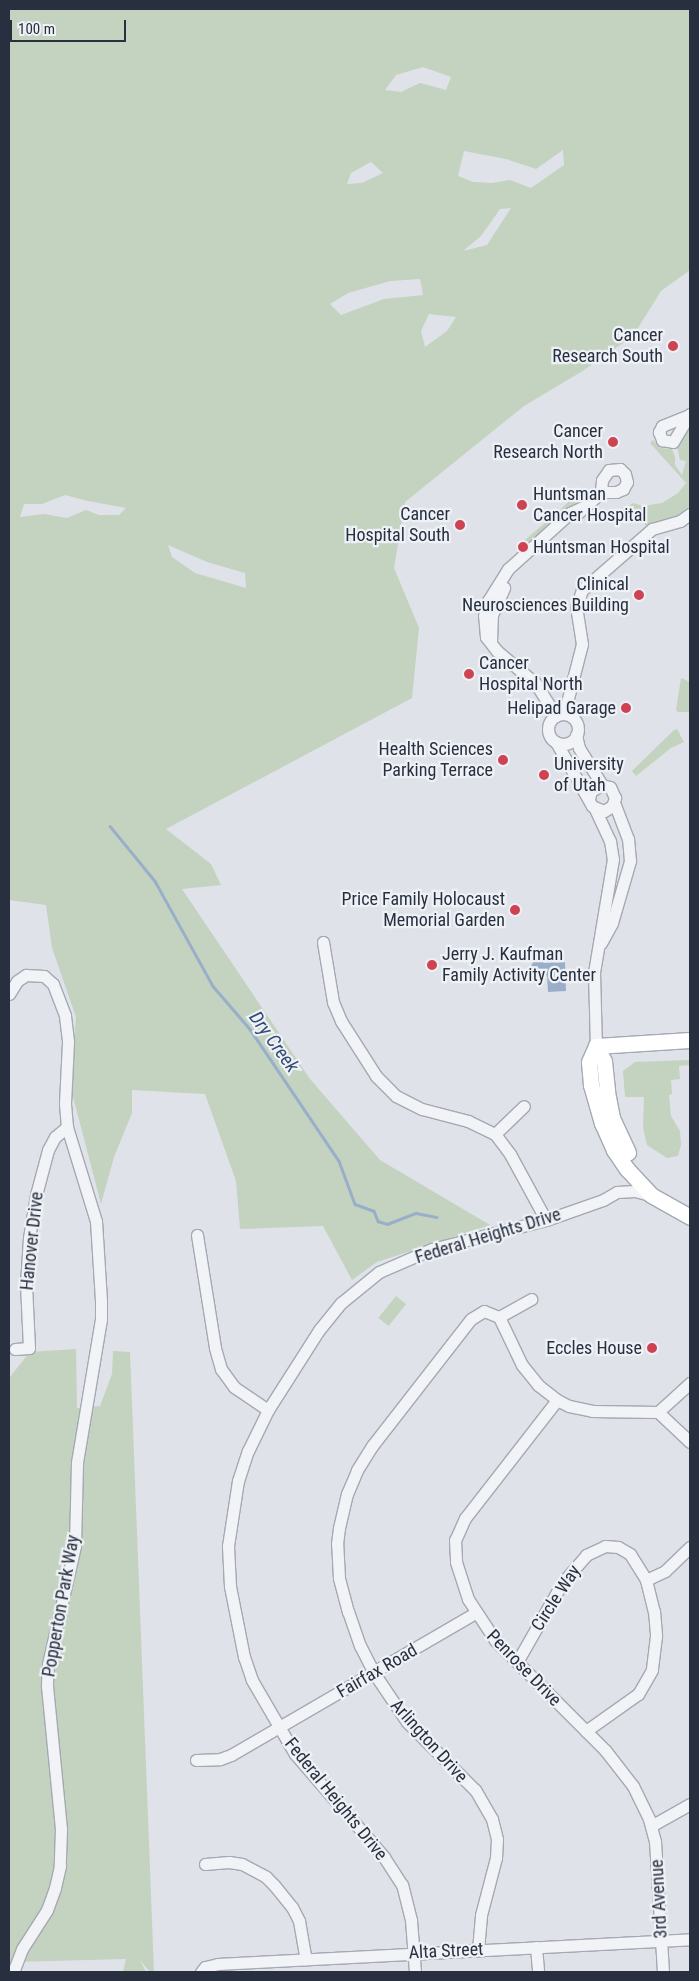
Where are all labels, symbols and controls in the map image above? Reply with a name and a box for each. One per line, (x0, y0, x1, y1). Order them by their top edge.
scale bar (12, 10, 129, 42)
text: 100 m (18, 20, 55, 38)
place label: Cancer Research South (552, 325, 663, 368)
marker: Cancer Research South (667, 340, 679, 352)
place label: Cancer Research North (493, 421, 603, 464)
marker: Cancer Research North (607, 436, 619, 448)
place label: Huntsman Cancer Hospital (533, 484, 646, 526)
marker: Huntsman Cancer Hospital (515, 498, 529, 512)
place label: Cancer Hospital South (345, 504, 450, 546)
marker: Cancer Hospital South (454, 519, 466, 531)
place label: Huntsman Hospital (533, 536, 670, 558)
marker: Huntsman Hospital (517, 541, 529, 553)
place label: Clinical Neurosciences Building (462, 574, 629, 616)
marker: Clinical Neurosciences Building (633, 589, 645, 601)
place label: Cancer Hospital North (479, 653, 583, 696)
marker: Cancer Hospital North (463, 668, 475, 680)
place label: Helipad Garage (507, 697, 616, 719)
marker: Helipad Garage (620, 702, 632, 714)
place label: Health Sciences Parking Terrace (379, 739, 493, 782)
marker: Health Sciences Parking Terrace (497, 754, 509, 766)
place label: University of Utah (554, 754, 624, 796)
marker: University of Utah (538, 769, 550, 781)
place label: Price Family Holocaust Memorial Garden (342, 889, 505, 932)
marker: Price Family Holocaust Memorial Garden (509, 904, 521, 916)
place label: Jerry J. Kaufman Family Activity Center (442, 944, 596, 986)
marker: Jerry J. Kaufman Family Activity Center (426, 959, 438, 971)
water label: Dry Creek (244, 1007, 304, 1077)
street label: Hanover Drive (16, 1191, 48, 1291)
street label: Federal Heights Drive (413, 1204, 563, 1268)
place label: Eccles House (546, 1337, 642, 1359)
marker: Eccles House (646, 1342, 658, 1354)
street label: Popperton Park Way (38, 1533, 84, 1679)
street label: Circle Way (527, 1561, 585, 1635)
street label: Penrose Drive (482, 1625, 566, 1711)
street label: Fairfax Road (333, 1639, 421, 1703)
street label: Arlington Drive (386, 1695, 472, 1787)
street label: Federal Heights Drive (280, 1733, 392, 1865)
street label: 3rd Avenue (646, 1859, 672, 1939)
street label: Alta Street (408, 1938, 484, 1964)

